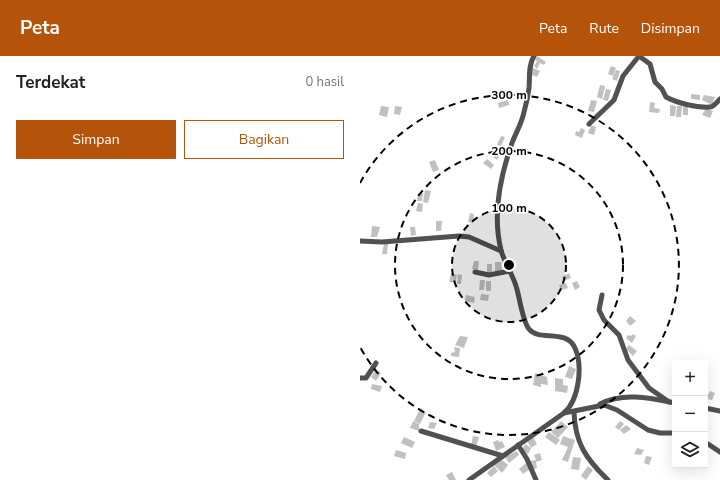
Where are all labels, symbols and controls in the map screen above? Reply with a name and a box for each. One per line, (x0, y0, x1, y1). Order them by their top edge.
text: Peta (20, 15, 60, 41)
text: Peta (539, 19, 567, 38)
text: Rute (589, 19, 619, 38)
text: Disimpan (641, 19, 700, 38)
text: Terdekat (16, 71, 85, 94)
text: 0 hasil (305, 73, 344, 91)
text: 300 m (491, 87, 527, 103)
button: Simpan (16, 120, 176, 159)
button: Bagikan (184, 120, 344, 159)
text: 200 m (491, 143, 527, 159)
text: 100 m (491, 200, 527, 216)
centre of rings (502, 258, 516, 272)
map controls (672, 360, 708, 468)
button: + (672, 360, 708, 396)
button: − (672, 396, 708, 432)
button: layers (672, 432, 708, 468)

